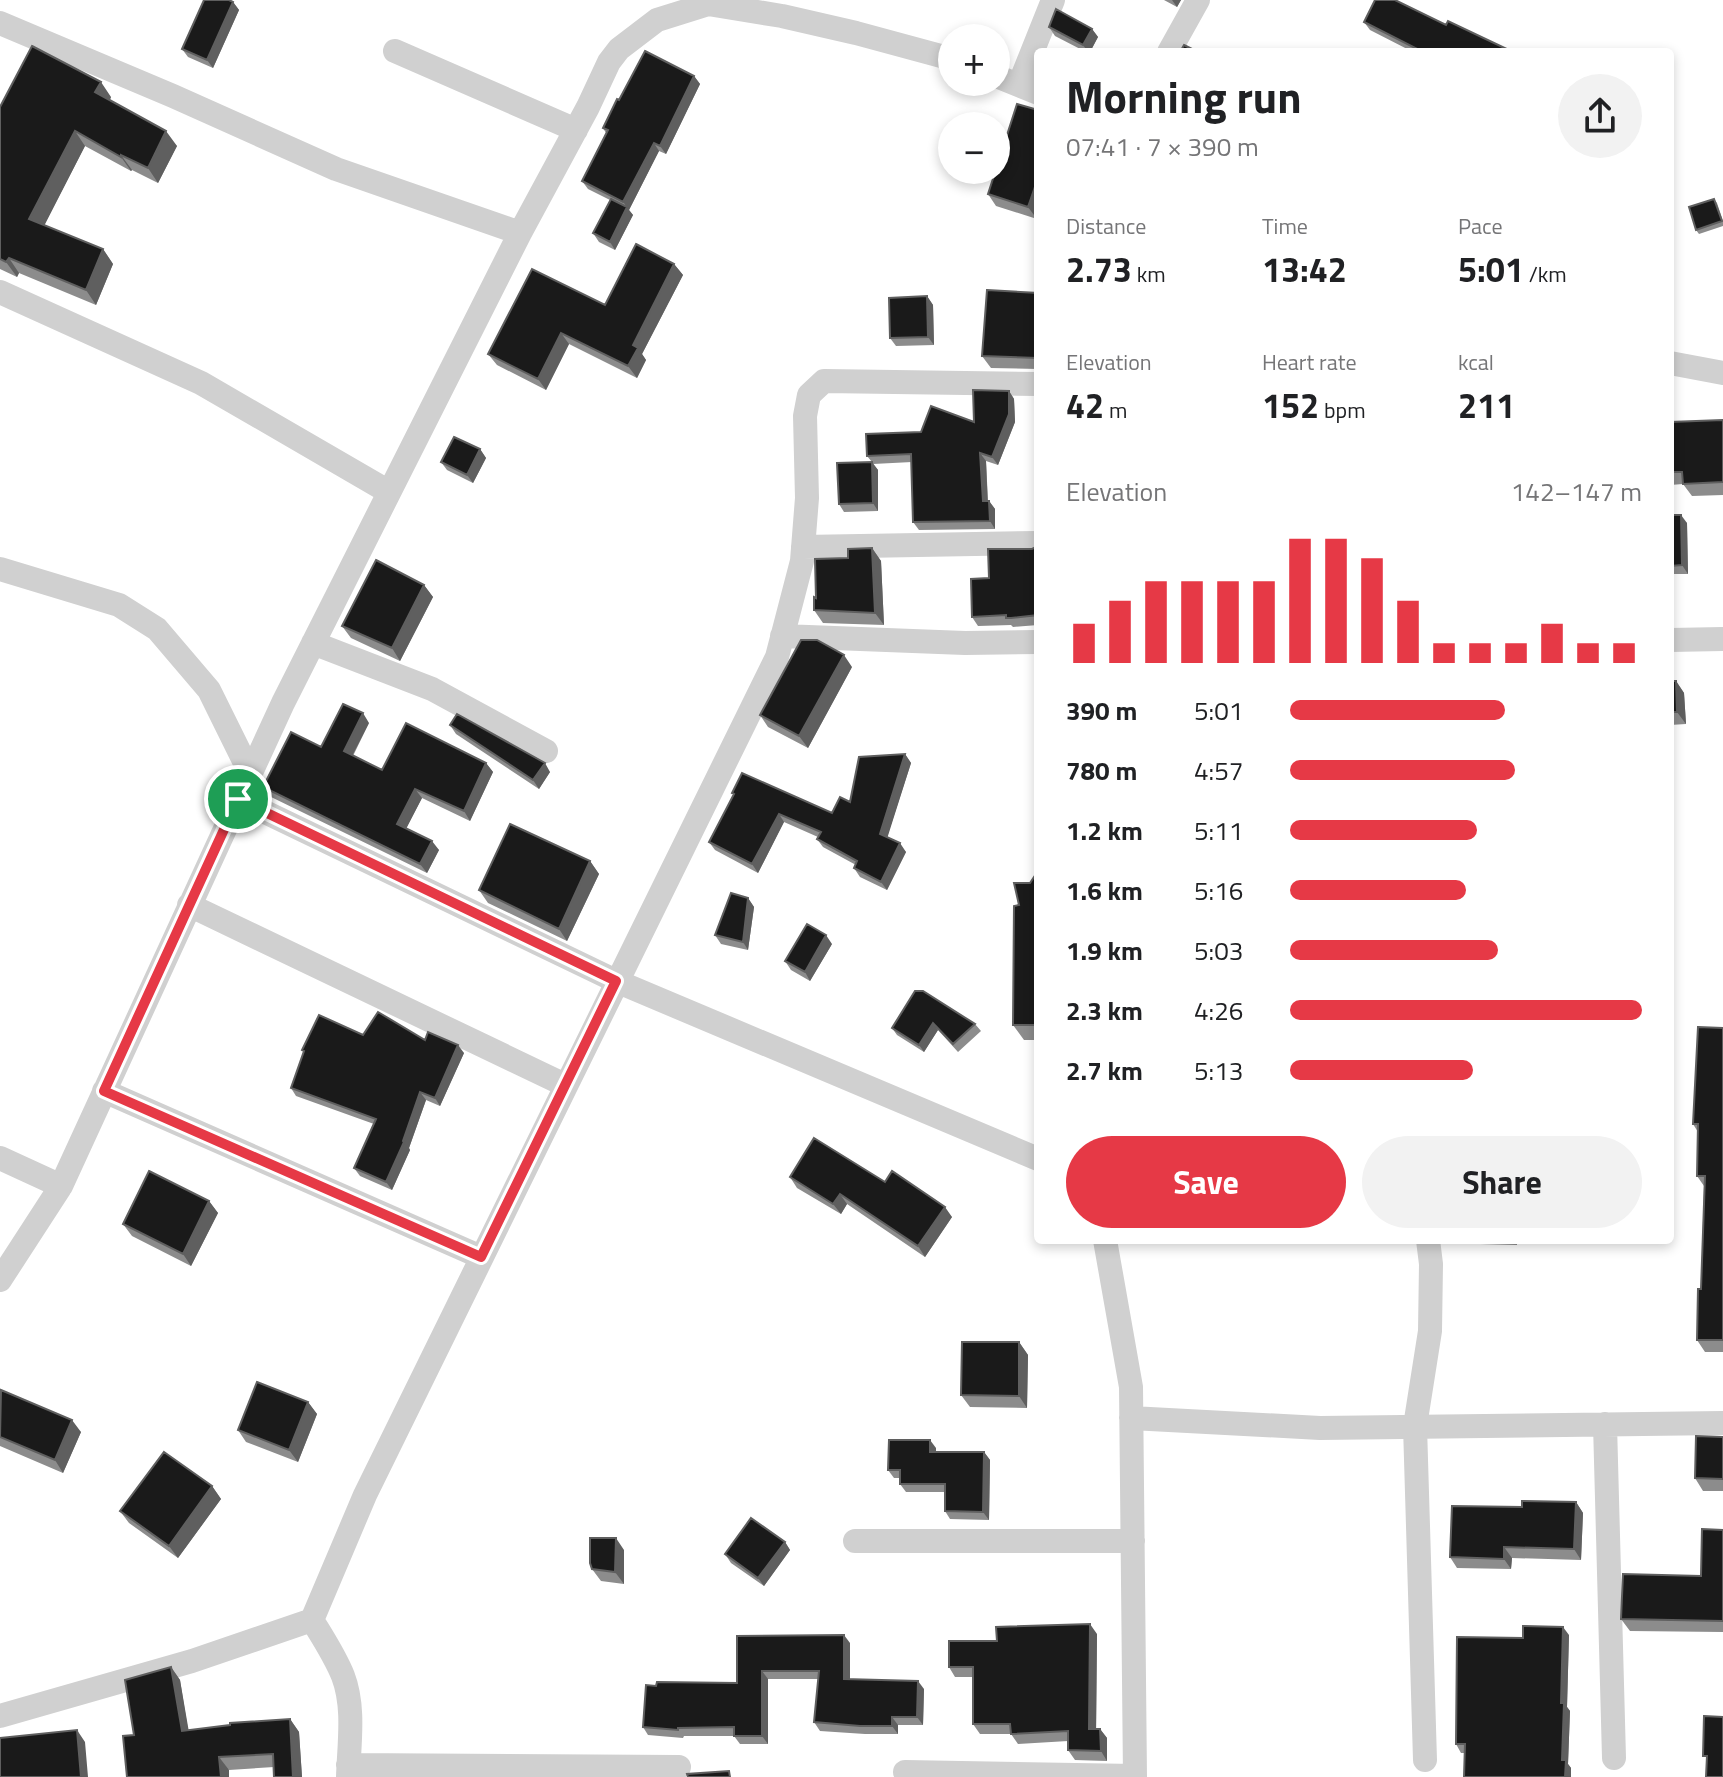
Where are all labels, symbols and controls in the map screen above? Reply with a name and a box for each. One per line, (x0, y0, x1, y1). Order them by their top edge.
map controls (938, 24, 1010, 184)
button: + (938, 24, 1010, 96)
text: Morning run (1066, 63, 1302, 130)
button: share (1558, 74, 1642, 158)
button: − (938, 112, 1010, 184)
text: 07:41 · 7 × 390 m (1066, 127, 1259, 166)
text: Distance (1066, 209, 1146, 243)
text: Time (1262, 209, 1308, 243)
text: Pace (1458, 209, 1503, 243)
text: 2.73 (1066, 243, 1132, 295)
text: 13:42 (1262, 243, 1347, 295)
text: 5:01 (1458, 243, 1524, 295)
text: km (1132, 257, 1166, 291)
text: /km (1524, 257, 1567, 291)
text: Elevation (1066, 345, 1152, 379)
text: Heart rate (1262, 345, 1357, 379)
text: kcal (1458, 345, 1494, 379)
text: 42 (1066, 379, 1104, 431)
text: 152 (1262, 379, 1319, 431)
text: 211 (1458, 379, 1515, 431)
text: m (1104, 393, 1127, 427)
text: bpm (1319, 393, 1366, 427)
text: Elevation (1066, 472, 1167, 511)
text: 142–147 m (1511, 472, 1642, 511)
text: 390 m (1066, 691, 1137, 730)
text: 5:01 (1194, 691, 1243, 730)
text: 780 m (1066, 751, 1137, 790)
text: 4:57 (1194, 751, 1243, 790)
pin (204, 765, 272, 833)
icon: arrive (216, 777, 260, 821)
text: 1.2 km (1066, 811, 1143, 850)
text: 5:11 (1194, 811, 1243, 850)
text: 1.6 km (1066, 871, 1143, 910)
text: 5:16 (1194, 871, 1243, 910)
text: 1.9 km (1066, 931, 1143, 970)
text: 5:03 (1194, 931, 1243, 970)
text: 2.3 km (1066, 991, 1143, 1030)
text: 4:26 (1194, 991, 1243, 1030)
text: 2.7 km (1066, 1051, 1143, 1090)
text: 5:13 (1194, 1051, 1243, 1090)
button: Save (1066, 1136, 1346, 1228)
button: Share (1362, 1136, 1642, 1228)

